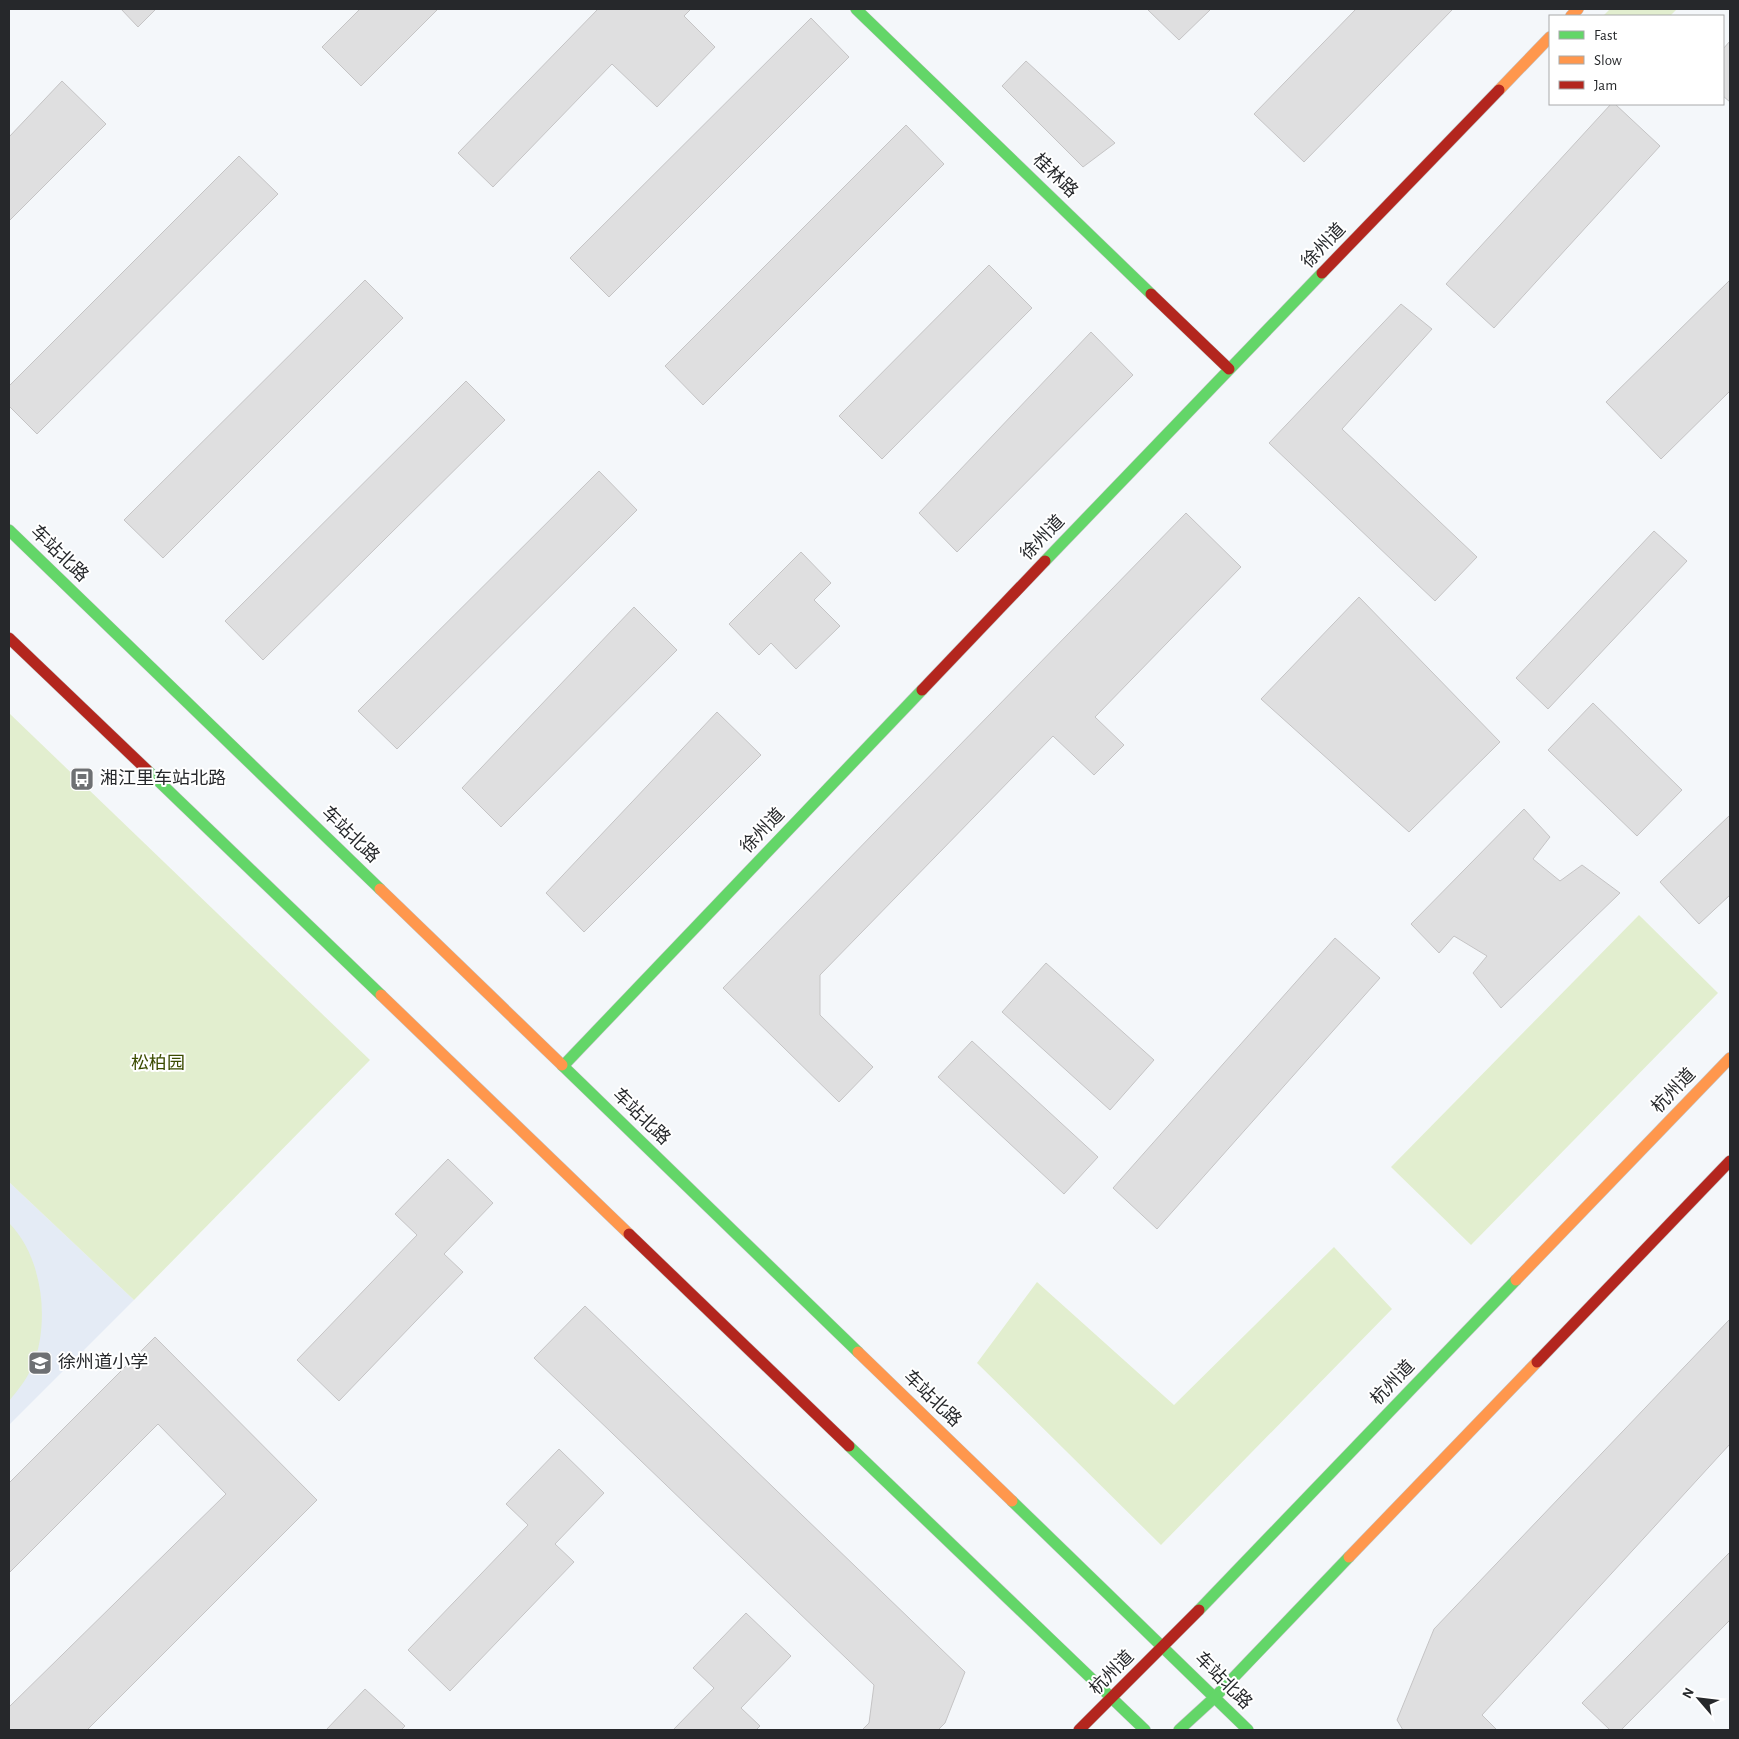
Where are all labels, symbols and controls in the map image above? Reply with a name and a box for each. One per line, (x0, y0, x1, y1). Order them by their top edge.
legend (1549, 15, 1724, 105)
text: Fast (1594, 28, 1618, 43)
text: Slow (1594, 53, 1622, 68)
text: Jam (1594, 78, 1617, 93)
street label: 桂林路 (1029, 149, 1082, 201)
street label: 徐州道 (1297, 219, 1349, 272)
street label: 徐州道 (1016, 511, 1068, 564)
street label: 车站北路 (27, 521, 93, 585)
bus stop icon: 湘江里车站北路 (69, 766, 95, 792)
place label: 湘江里车站北路 (100, 768, 226, 788)
street label: 车站北路 (318, 802, 384, 866)
street label: 徐州道 (736, 804, 788, 857)
park label: 松柏园 (131, 1053, 185, 1073)
street label: 杭州道 (1647, 1064, 1699, 1117)
street label: 车站北路 (609, 1084, 675, 1148)
school or university icon: 徐州道小学 (27, 1350, 53, 1376)
place label: 徐州道小学 (58, 1352, 148, 1372)
street label: 杭州道 (1366, 1356, 1418, 1409)
street label: 车站北路 (900, 1366, 966, 1430)
street label: 杭州道 (1085, 1646, 1137, 1698)
street label: 车站北路 (1191, 1648, 1256, 1713)
north arrow (1674, 1674, 1724, 1724)
text: N (1680, 1686, 1697, 1701)

